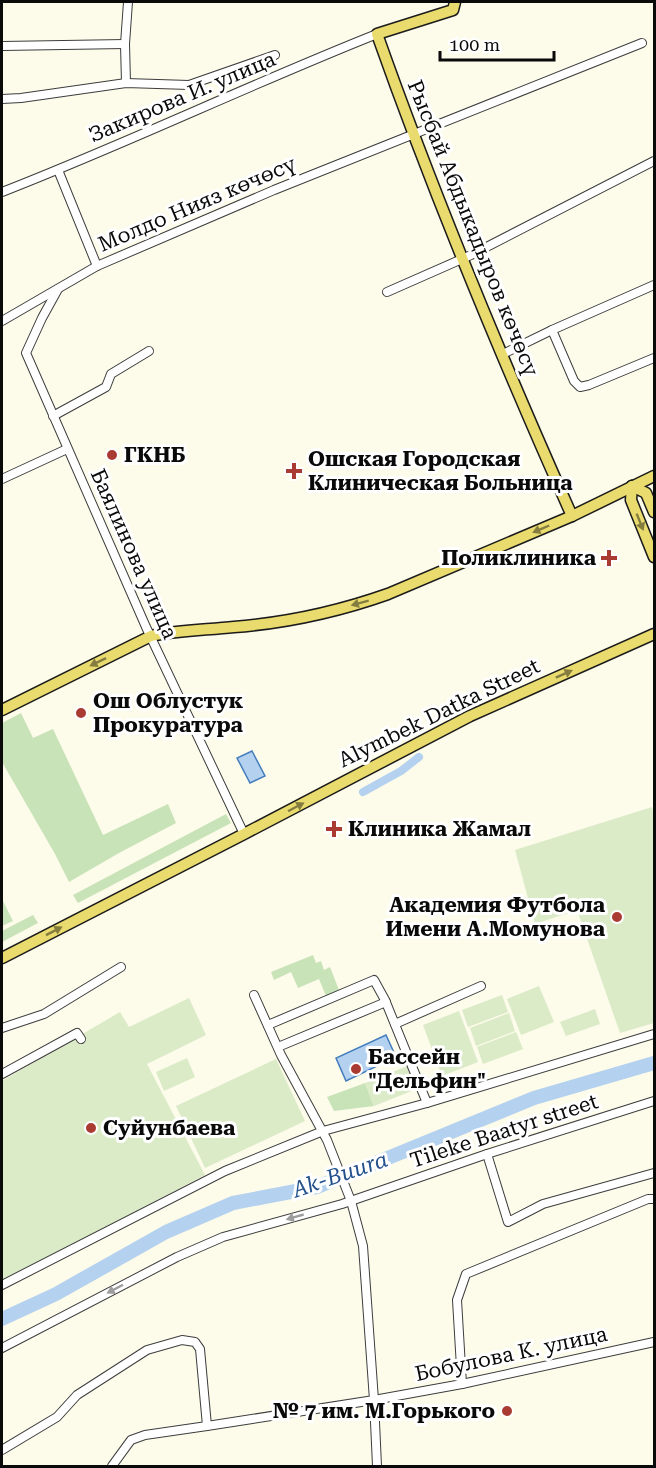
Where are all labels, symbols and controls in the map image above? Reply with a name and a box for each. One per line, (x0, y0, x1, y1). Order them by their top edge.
scale bar (440, 24, 554, 62)
text: 100 m (449, 34, 500, 55)
street label: Закирова И. улица (85, 47, 280, 147)
street label: Рысбай Абдыкадыров көчөсү (403, 77, 544, 380)
street label: Молдо Нияз көчөсү (95, 151, 300, 257)
place label: ГКНБ (124, 443, 186, 467)
place label: Ошская Городская Клиническая Больница (308, 447, 573, 495)
marker: ГКНБ (105, 448, 119, 462)
marker: Ошская Городская Клиническая Больница (285, 462, 303, 480)
street label: Баялинова улица (86, 465, 183, 643)
one-way arrow (635, 514, 645, 532)
one-way arrow (531, 524, 549, 534)
place label: Поликлиника (441, 546, 597, 570)
marker: Поликлиника (600, 549, 618, 567)
one-way arrow (351, 598, 369, 608)
street label: Alymbek Datka Street (334, 654, 544, 772)
one-way arrow (90, 657, 107, 667)
one-way arrow (556, 669, 574, 679)
place label: Ош Облустук Прокуратура (93, 689, 244, 737)
marker: Ош Облустук Прокуратура (74, 706, 88, 720)
one-way arrow (287, 802, 304, 812)
place label: Клиника Жамал (348, 817, 531, 841)
marker: Клиника Жамал (325, 820, 343, 838)
place label: Академия Футбола Имени А.Момунова (386, 893, 606, 941)
marker: Академия Футбола Имени А.Момунова (610, 910, 624, 924)
one-way arrow (45, 926, 62, 936)
place label: Бассейн "Дельфин" (368, 1045, 486, 1093)
marker: Бассейн "Дельфин" (349, 1062, 363, 1076)
street label: Tileke Baatyr street (407, 1089, 601, 1173)
place label: Суйунбаева (103, 1116, 236, 1140)
marker: Суйунбаева (84, 1121, 98, 1135)
water label: Ak-Buura (287, 1147, 391, 1203)
one-way arrow (286, 1213, 304, 1222)
one-way arrow (106, 1284, 123, 1294)
street label: Бобулова К. улица (413, 1322, 610, 1386)
place label: № 7 им. М.Горького (273, 1399, 495, 1423)
marker: № 7 им. М.Горького (500, 1404, 514, 1418)

